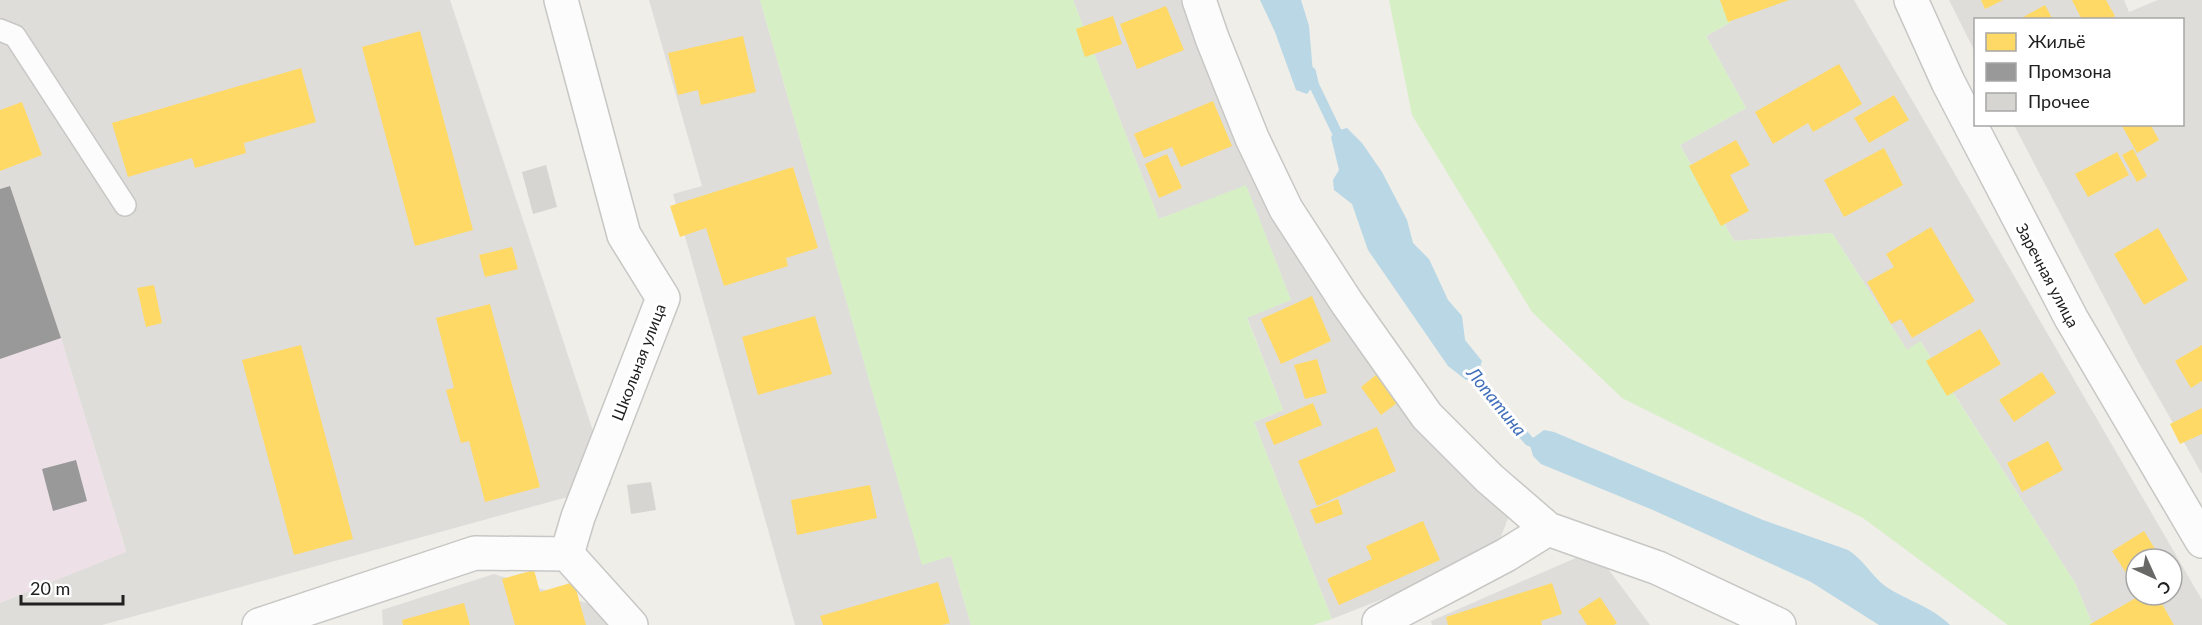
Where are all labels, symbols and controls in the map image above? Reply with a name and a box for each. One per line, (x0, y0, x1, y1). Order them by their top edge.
legend (1974, 18, 2184, 126)
text: Жильё (2028, 30, 2086, 52)
text: Промзона (2028, 60, 2111, 82)
text: Прочее (2028, 90, 2090, 112)
street label: Заречная улица (2013, 220, 2083, 330)
street label: Школьная улица (607, 301, 669, 423)
water label: Лопатина (1462, 361, 1531, 440)
north arrow (2124, 547, 2184, 607)
scale bar (21, 568, 123, 606)
text: 20 m (30, 577, 70, 599)
text: С (2154, 577, 2175, 599)

